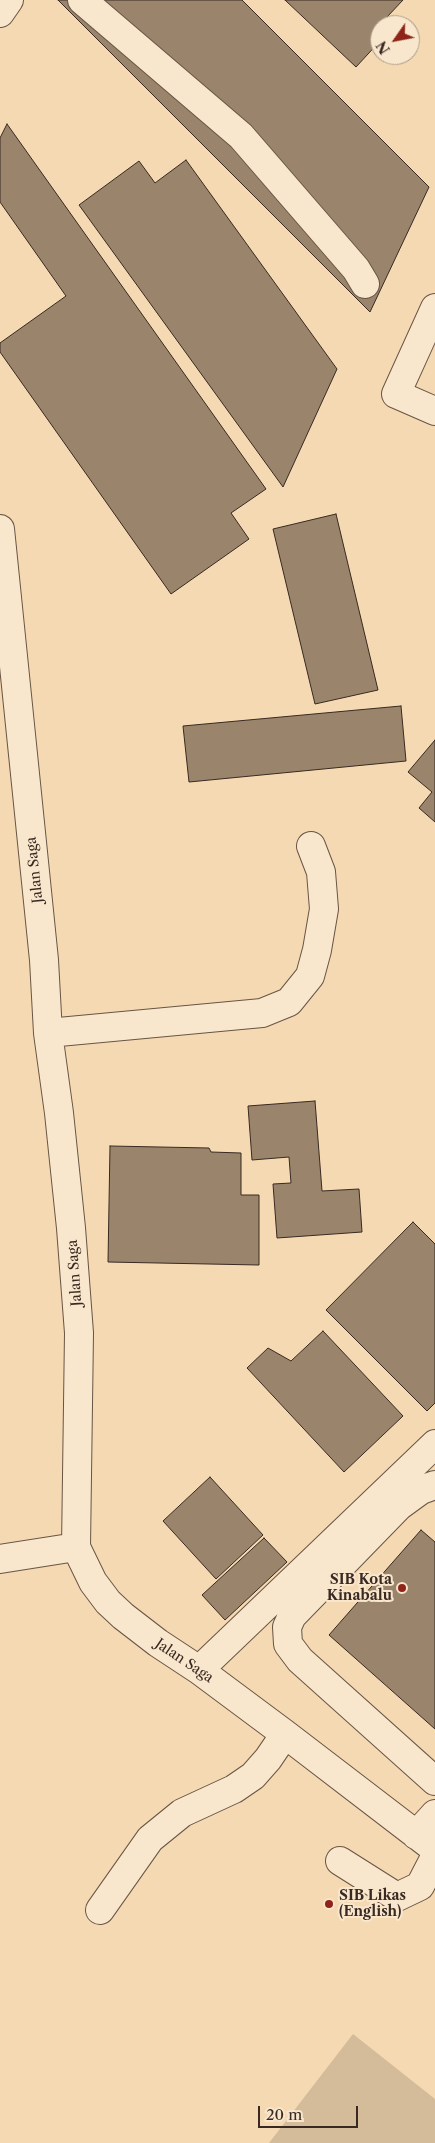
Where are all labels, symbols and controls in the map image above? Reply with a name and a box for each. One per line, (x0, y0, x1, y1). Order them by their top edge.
north arrow (370, 15, 420, 65)
text: N (372, 38, 394, 58)
street label: Jalan Saga (23, 836, 47, 904)
street label: Jalan Saga (64, 1239, 86, 1307)
place label: SIB Kota Kinabalu (327, 1572, 392, 1604)
marker: SIB Kota Kinabalu (396, 1582, 408, 1594)
street label: Jalan Saga (152, 1635, 216, 1687)
place label: SIB Likas (English) (339, 1888, 406, 1920)
marker: SIB Likas (English) (323, 1898, 335, 1910)
scale bar (260, 2096, 360, 2128)
text: 20 m (266, 2105, 302, 2124)

